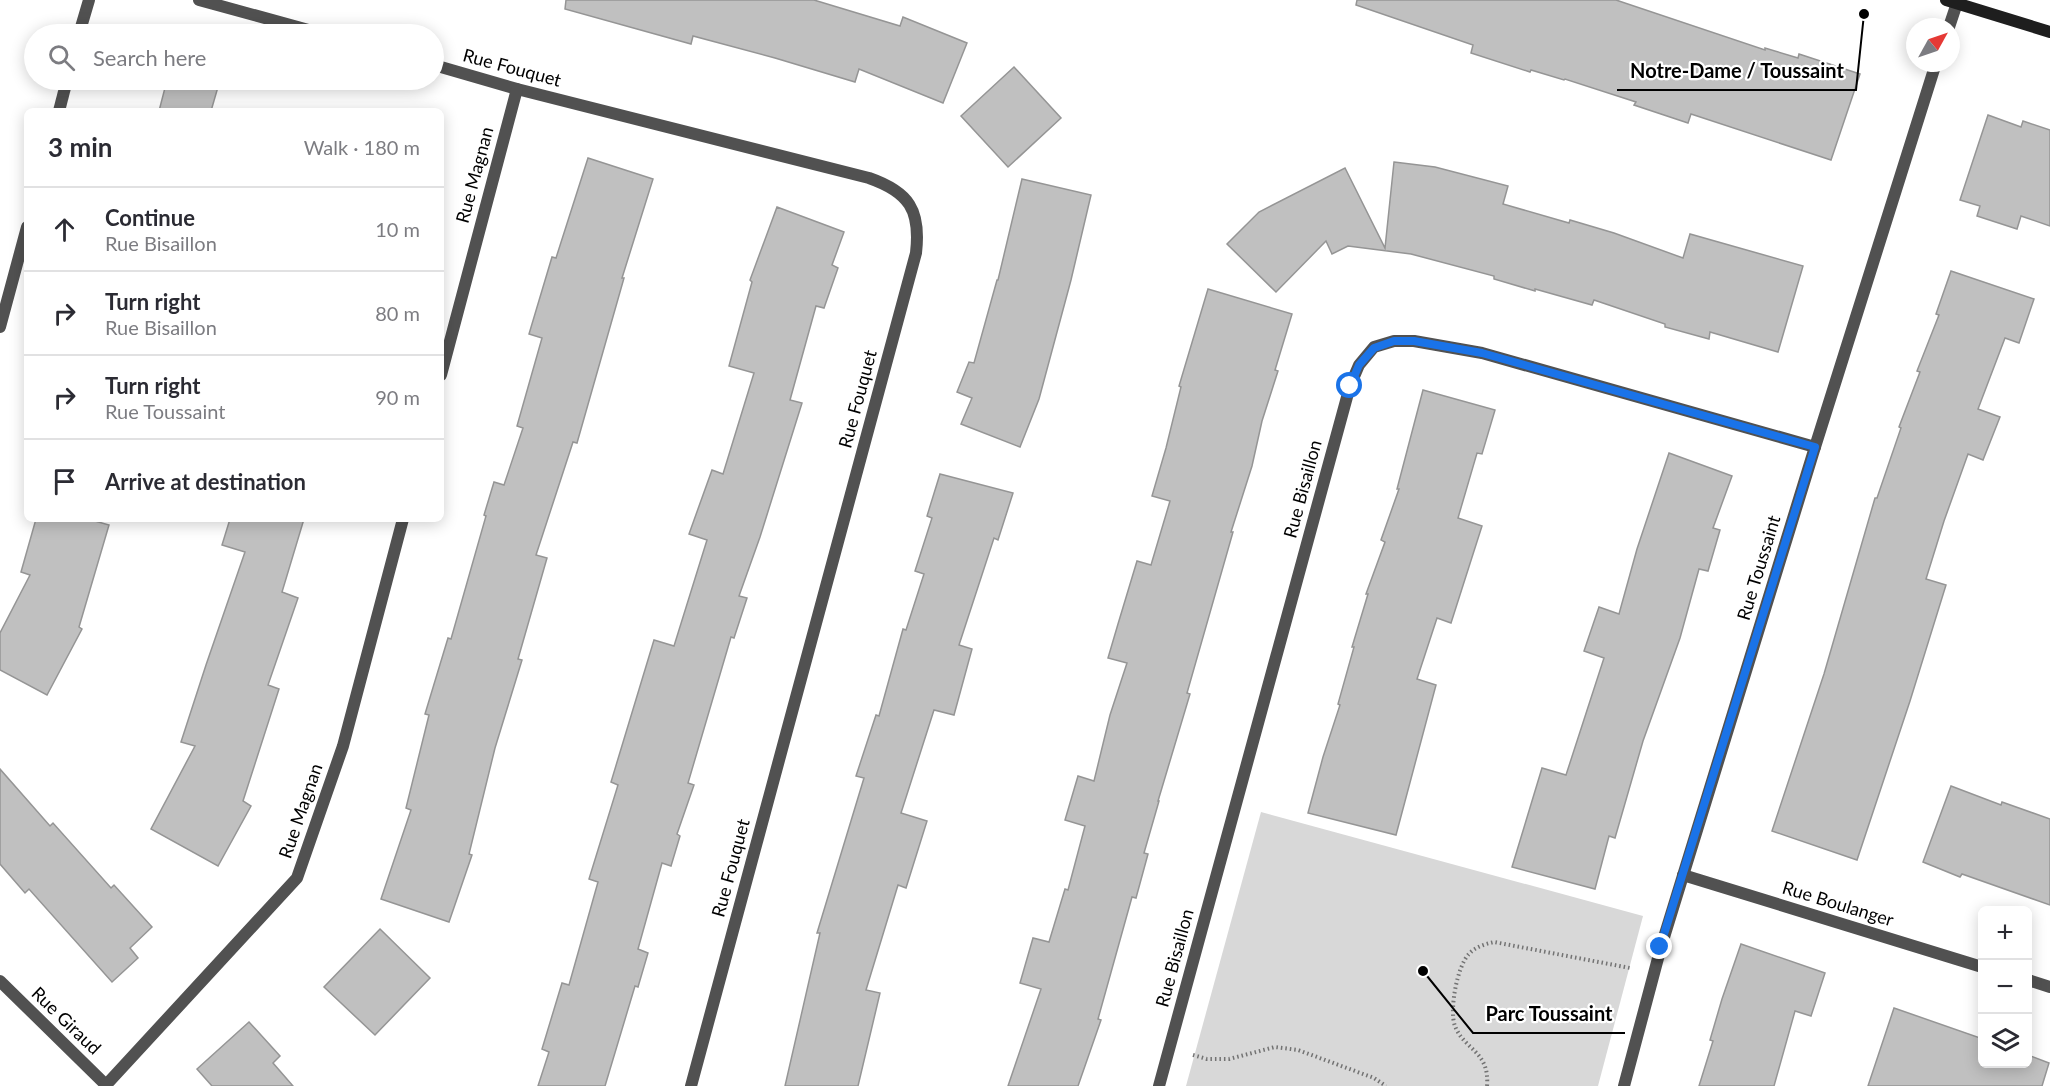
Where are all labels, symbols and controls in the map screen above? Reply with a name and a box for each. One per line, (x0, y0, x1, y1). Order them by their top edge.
north arrow (1906, 18, 1960, 72)
search box (24, 24, 444, 90)
icon: search (45, 41, 78, 74)
street label: Rue Fouquet (461, 43, 564, 91)
text: Search here (93, 44, 206, 71)
callout: Notre-Dame / Toussaint (1617, 52, 1856, 90)
text: Notre-Dame / Toussaint (1630, 58, 1844, 82)
street label: Rue Magnan (451, 124, 497, 225)
text: 3 min (48, 131, 112, 163)
text: Walk · 180 m (304, 135, 420, 159)
text: Continue (105, 204, 195, 231)
icon: ahead (48, 213, 81, 246)
text: 10 m (375, 217, 420, 241)
text: Rue Bisaillon (105, 231, 217, 255)
text: Turn right (105, 288, 200, 315)
icon: right (48, 297, 81, 330)
text: 80 m (375, 301, 420, 325)
text: Rue Bisaillon (105, 315, 217, 339)
street label: Rue Fouquet (833, 347, 881, 450)
text: Turn right (105, 372, 200, 399)
route start (1336, 372, 1362, 398)
icon: right (48, 381, 81, 414)
text: 90 m (375, 385, 420, 409)
text: Rue Toussaint (105, 399, 225, 423)
street label: Rue Bisaillon (1278, 437, 1326, 540)
icon: arrive (48, 465, 81, 498)
text: Arrive at destination (105, 468, 306, 495)
street label: Rue Toussaint (1732, 512, 1785, 623)
street label: Rue Magnan (274, 760, 327, 861)
street label: Rue Fouquet (706, 816, 754, 919)
street label: Rue Boulanger (1780, 876, 1897, 931)
street label: Rue Bisaillon (1150, 906, 1198, 1009)
map controls (1978, 906, 2032, 1068)
button: + (1978, 906, 2032, 960)
route end (1646, 933, 1672, 959)
button: − (1978, 960, 2032, 1014)
street label: Rue Giraud (27, 982, 106, 1059)
callout: Parc Toussaint (1473, 995, 1625, 1033)
text: Parc Toussaint (1485, 1001, 1613, 1025)
button: layers (1978, 1014, 2032, 1068)

